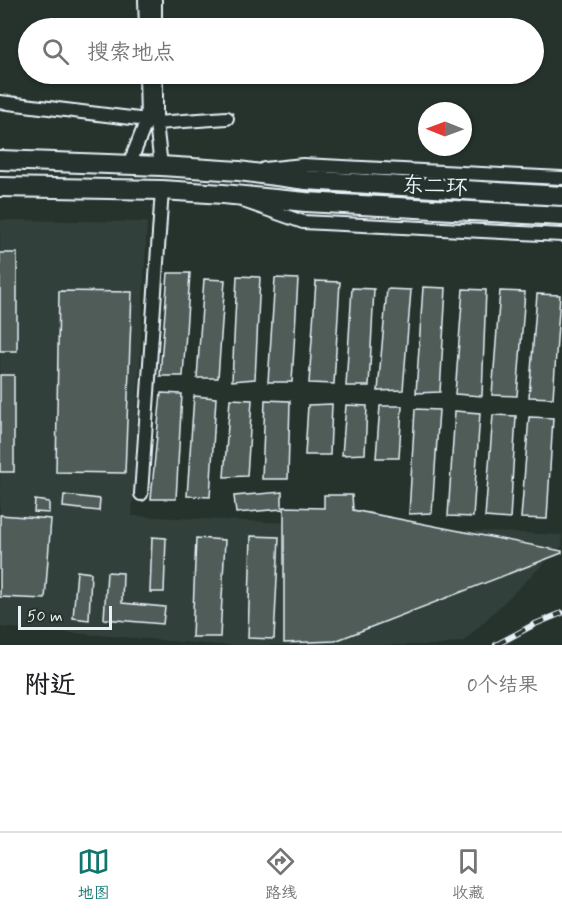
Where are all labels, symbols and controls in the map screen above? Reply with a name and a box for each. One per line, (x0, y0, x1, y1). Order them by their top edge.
search box (18, 18, 544, 84)
icon: search (39, 35, 72, 68)
text: 搜索地点 (87, 39, 175, 67)
north arrow (418, 102, 472, 156)
street label: 东二环 (401, 171, 469, 203)
scale bar (18, 603, 112, 630)
text: 50 m (27, 606, 63, 627)
text: 附近 (24, 669, 76, 703)
text: 0个结果 (467, 672, 538, 699)
tab: 地图 (77, 845, 110, 904)
tab: 路线 (264, 845, 297, 904)
tab: 收藏 (452, 845, 485, 904)

